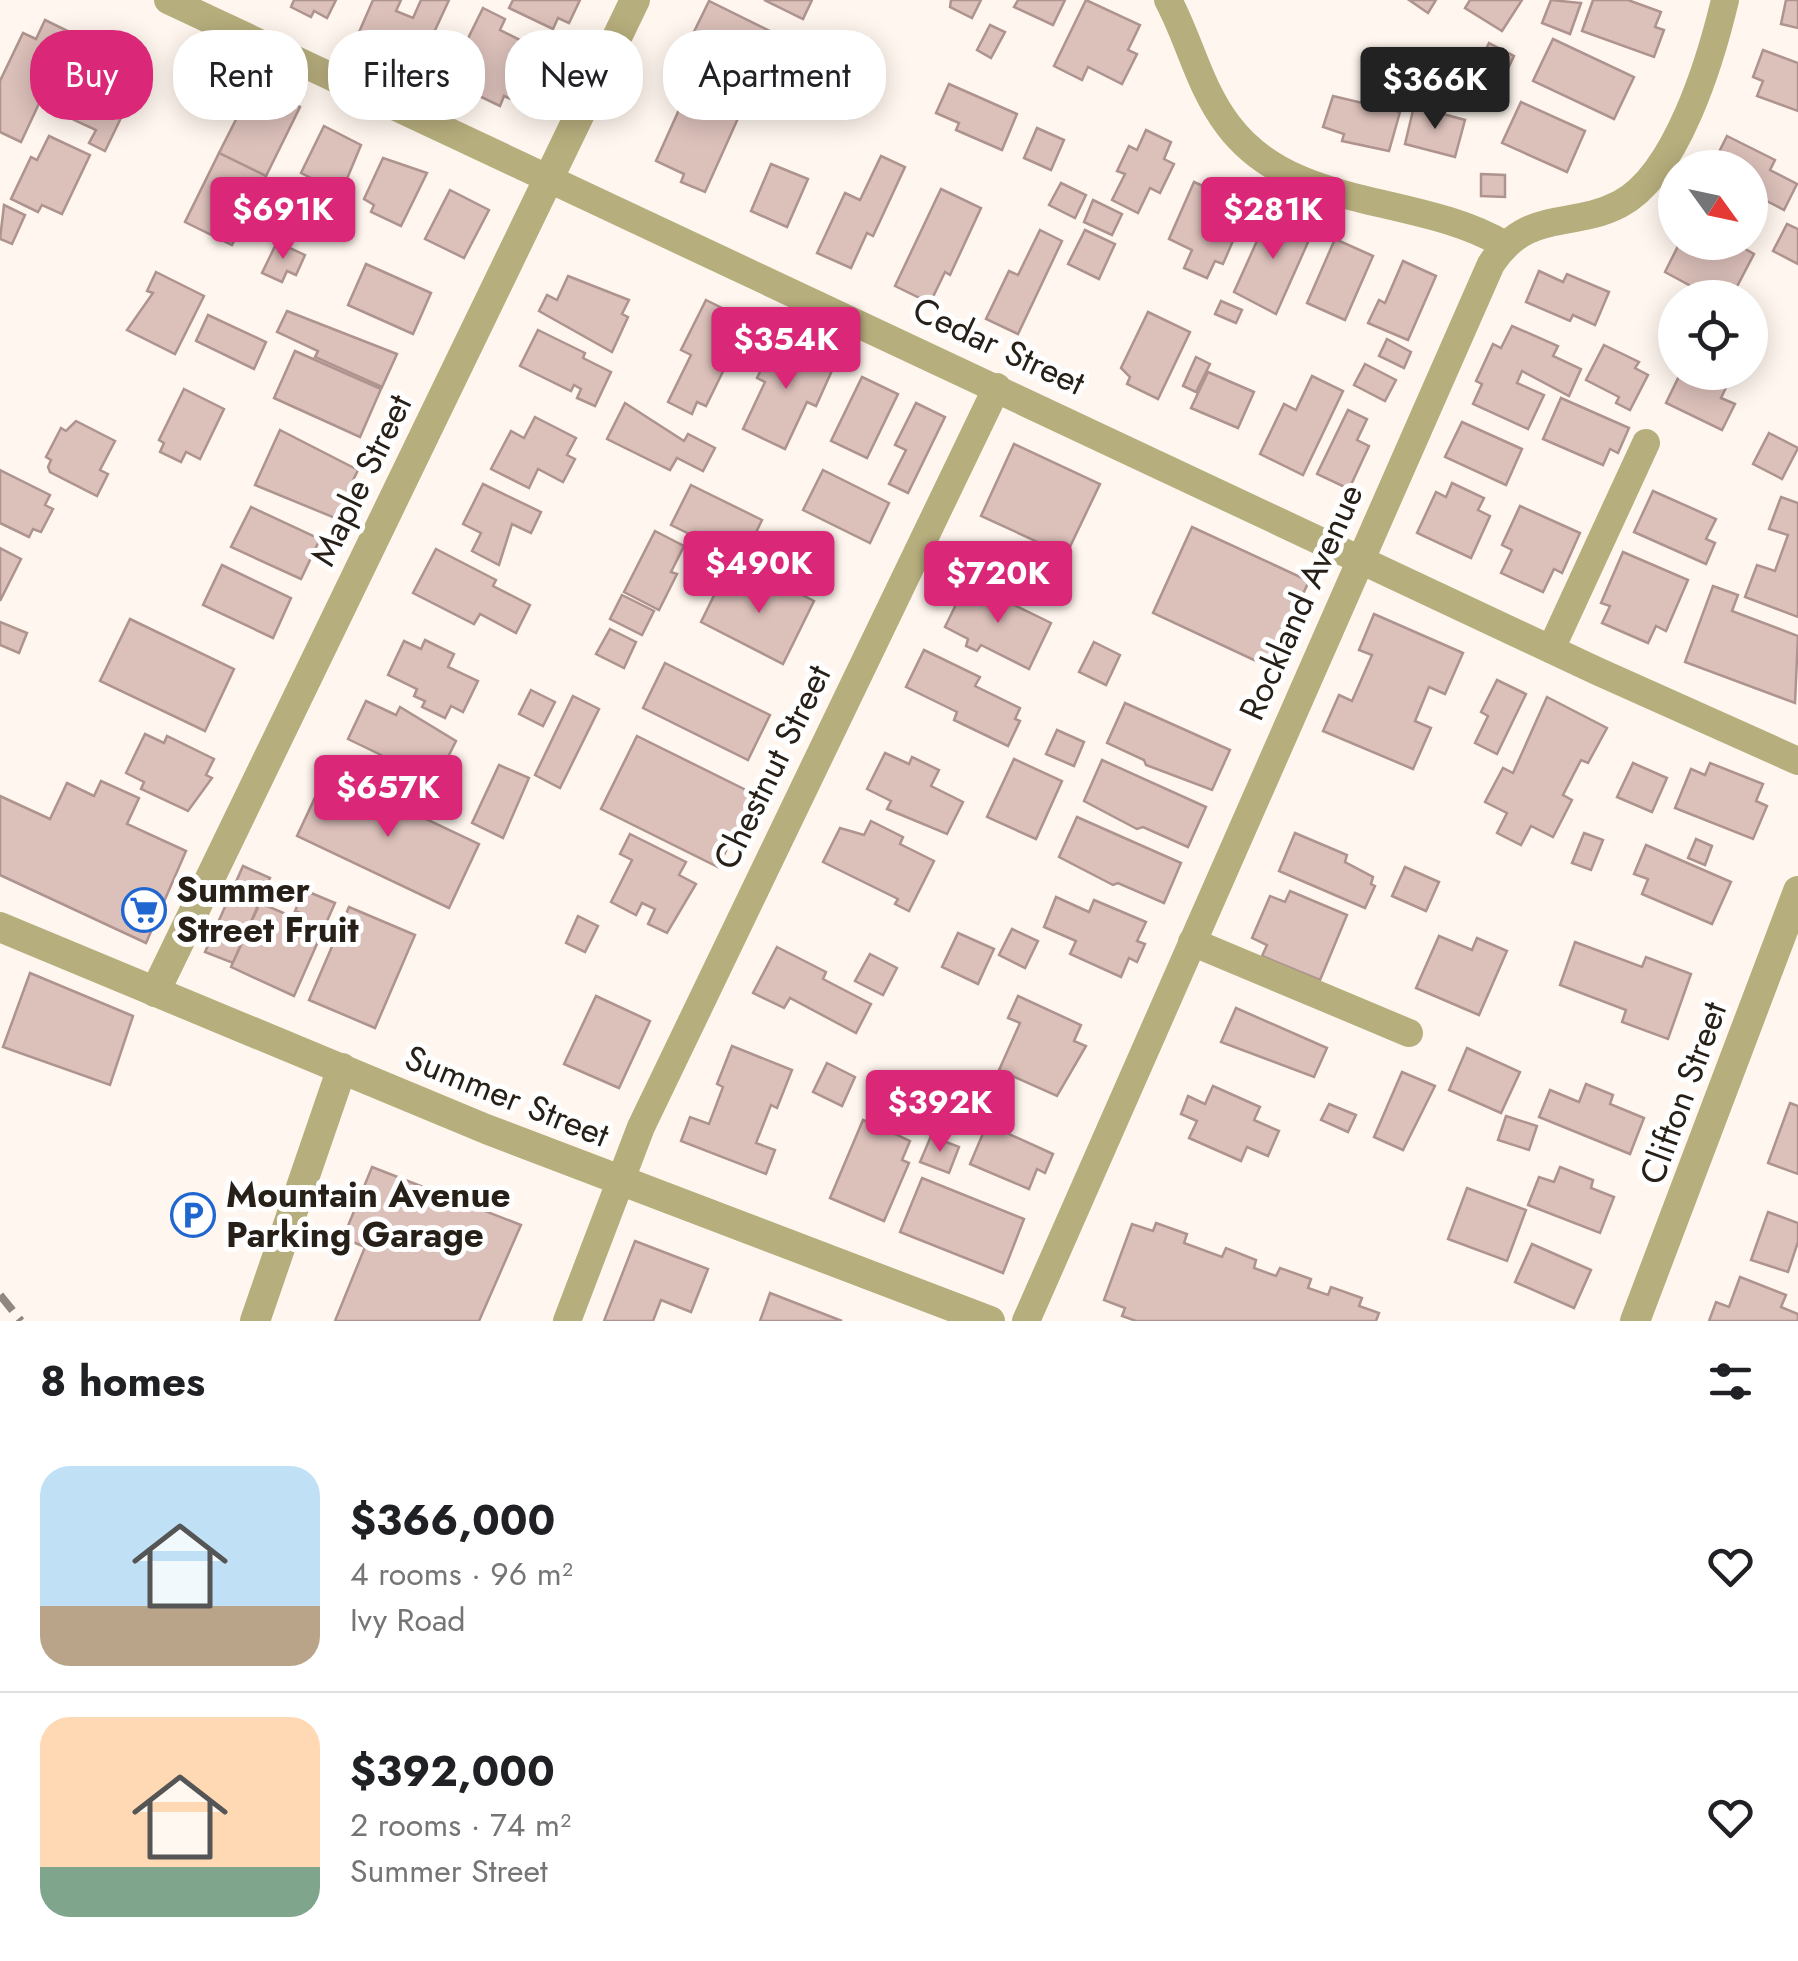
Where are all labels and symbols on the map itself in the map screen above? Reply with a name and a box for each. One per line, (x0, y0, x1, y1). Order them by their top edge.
pin: $366K (1365, 47, 1505, 132)
north arrow (1658, 150, 1768, 260)
pin: $691K (213, 177, 353, 262)
pin: $281K (1203, 177, 1343, 262)
street label: Cedar Street (905, 284, 1094, 408)
pin: $354K (716, 307, 856, 392)
street label: Maple Street (298, 385, 424, 574)
street label: Rockland Avenue (1227, 476, 1375, 728)
pin: $490K (689, 531, 829, 616)
pin: $720K (928, 541, 1068, 626)
street label: Chestnut Street (701, 656, 843, 878)
pin: $657K (318, 755, 458, 840)
place label: Summer Street Fruit (176, 865, 359, 955)
supermarket icon: Summer Street Fruit (121, 887, 167, 933)
street label: Clifton Street (1627, 994, 1739, 1191)
street label: Summer Street (397, 1032, 617, 1160)
pin: $392K (870, 1070, 1010, 1155)
place label: Mountain Avenue Parking Garage (226, 1170, 511, 1260)
parking icon: Mountain Avenue Parking Garage (170, 1192, 216, 1238)

